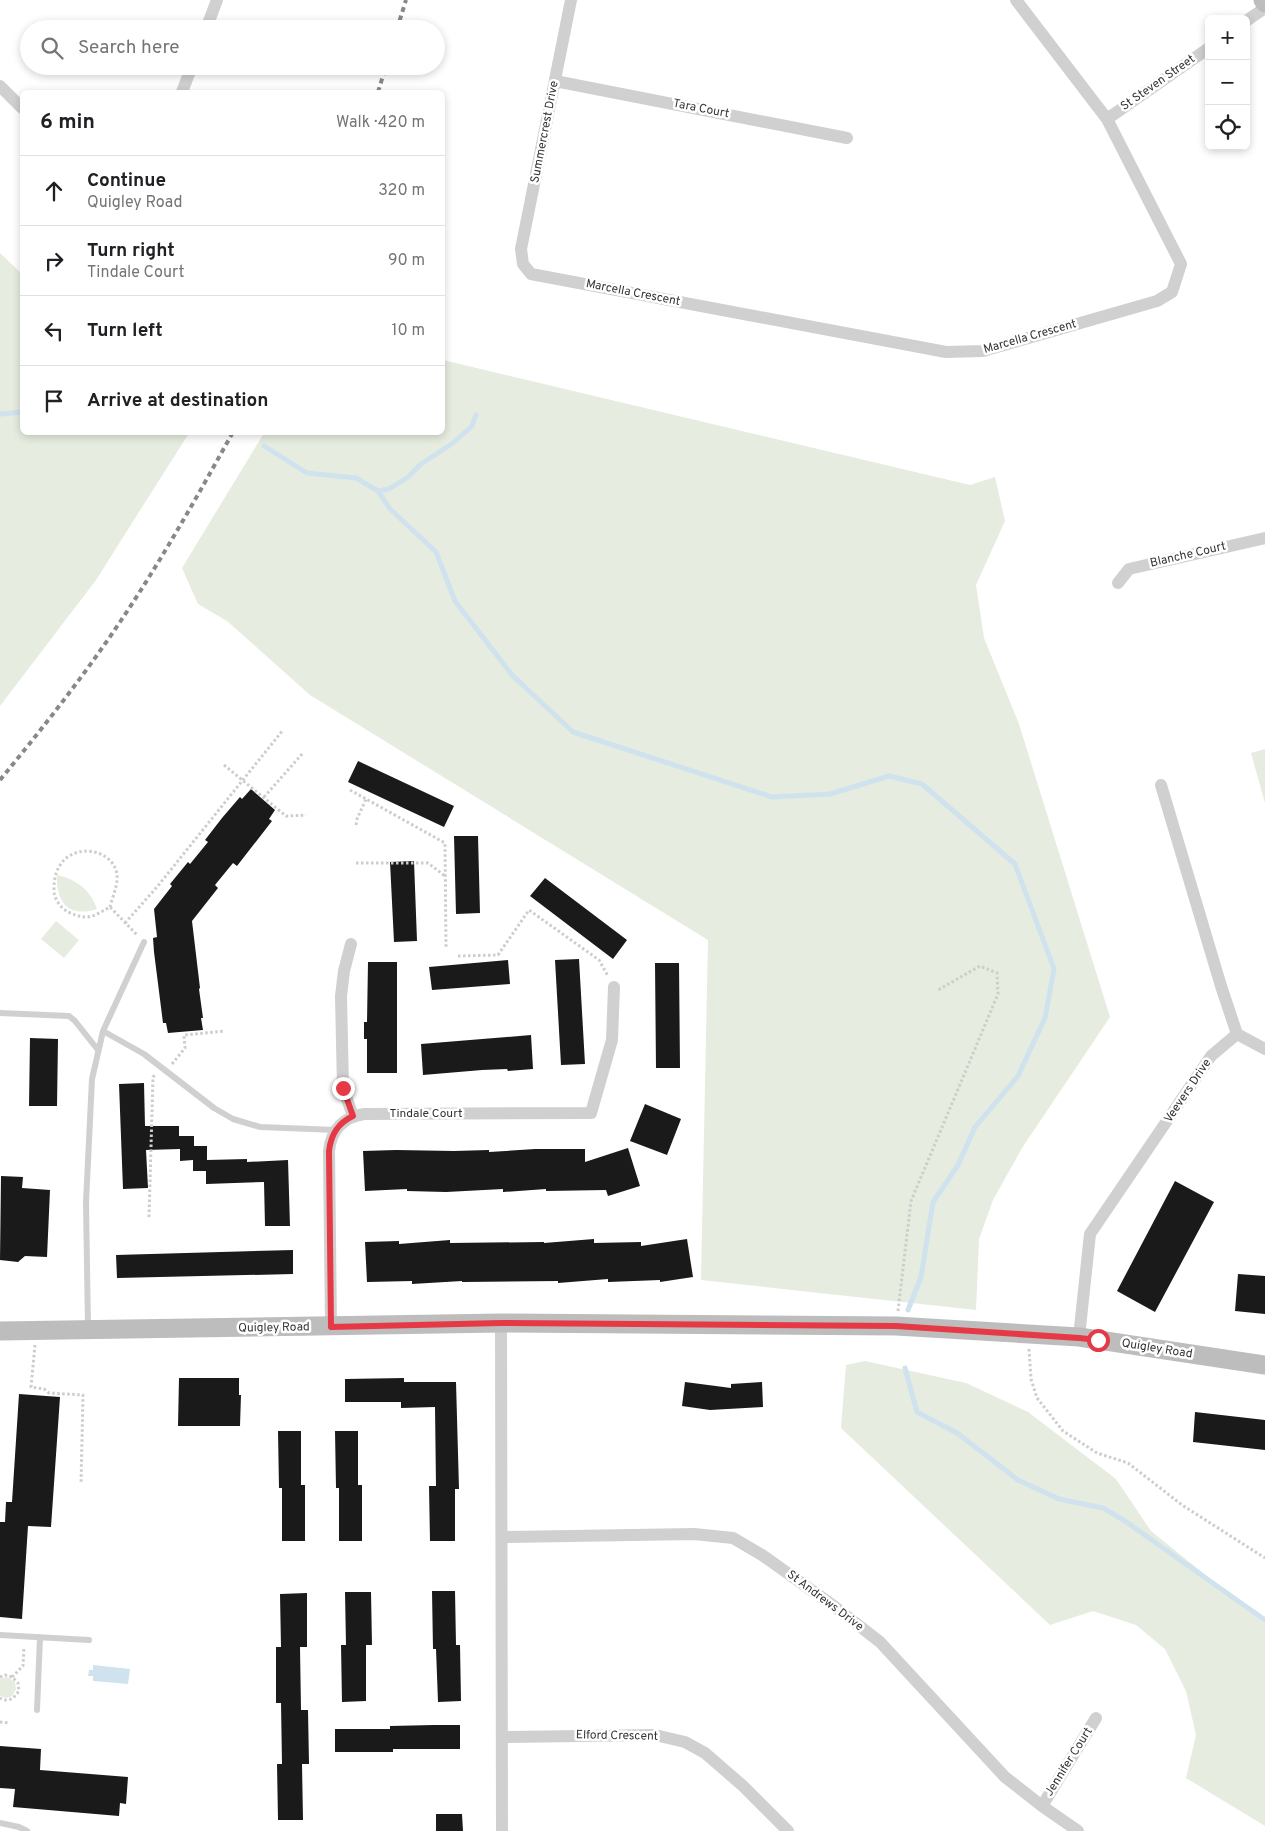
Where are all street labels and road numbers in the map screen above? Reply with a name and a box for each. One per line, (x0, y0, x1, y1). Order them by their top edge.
street label: St Steven Street (1118, 51, 1198, 115)
street label: Summercrest Drive (527, 80, 563, 184)
street label: Tara Court (671, 96, 731, 122)
street label: Marcella Crescent (584, 276, 682, 310)
street label: Marcella Crescent (982, 316, 1078, 358)
street label: Blanche Court (1148, 539, 1228, 571)
street label: Veevers Drive (1161, 1056, 1215, 1126)
street label: Tindale Court (389, 1106, 463, 1122)
street label: Quigley Road (238, 1319, 310, 1337)
street label: Quigley Road (1120, 1335, 1194, 1363)
street label: St Andrews Drive (783, 1567, 867, 1635)
street label: Jennifer Court (1041, 1725, 1097, 1799)
street label: Elford Crescent (576, 1727, 658, 1745)

